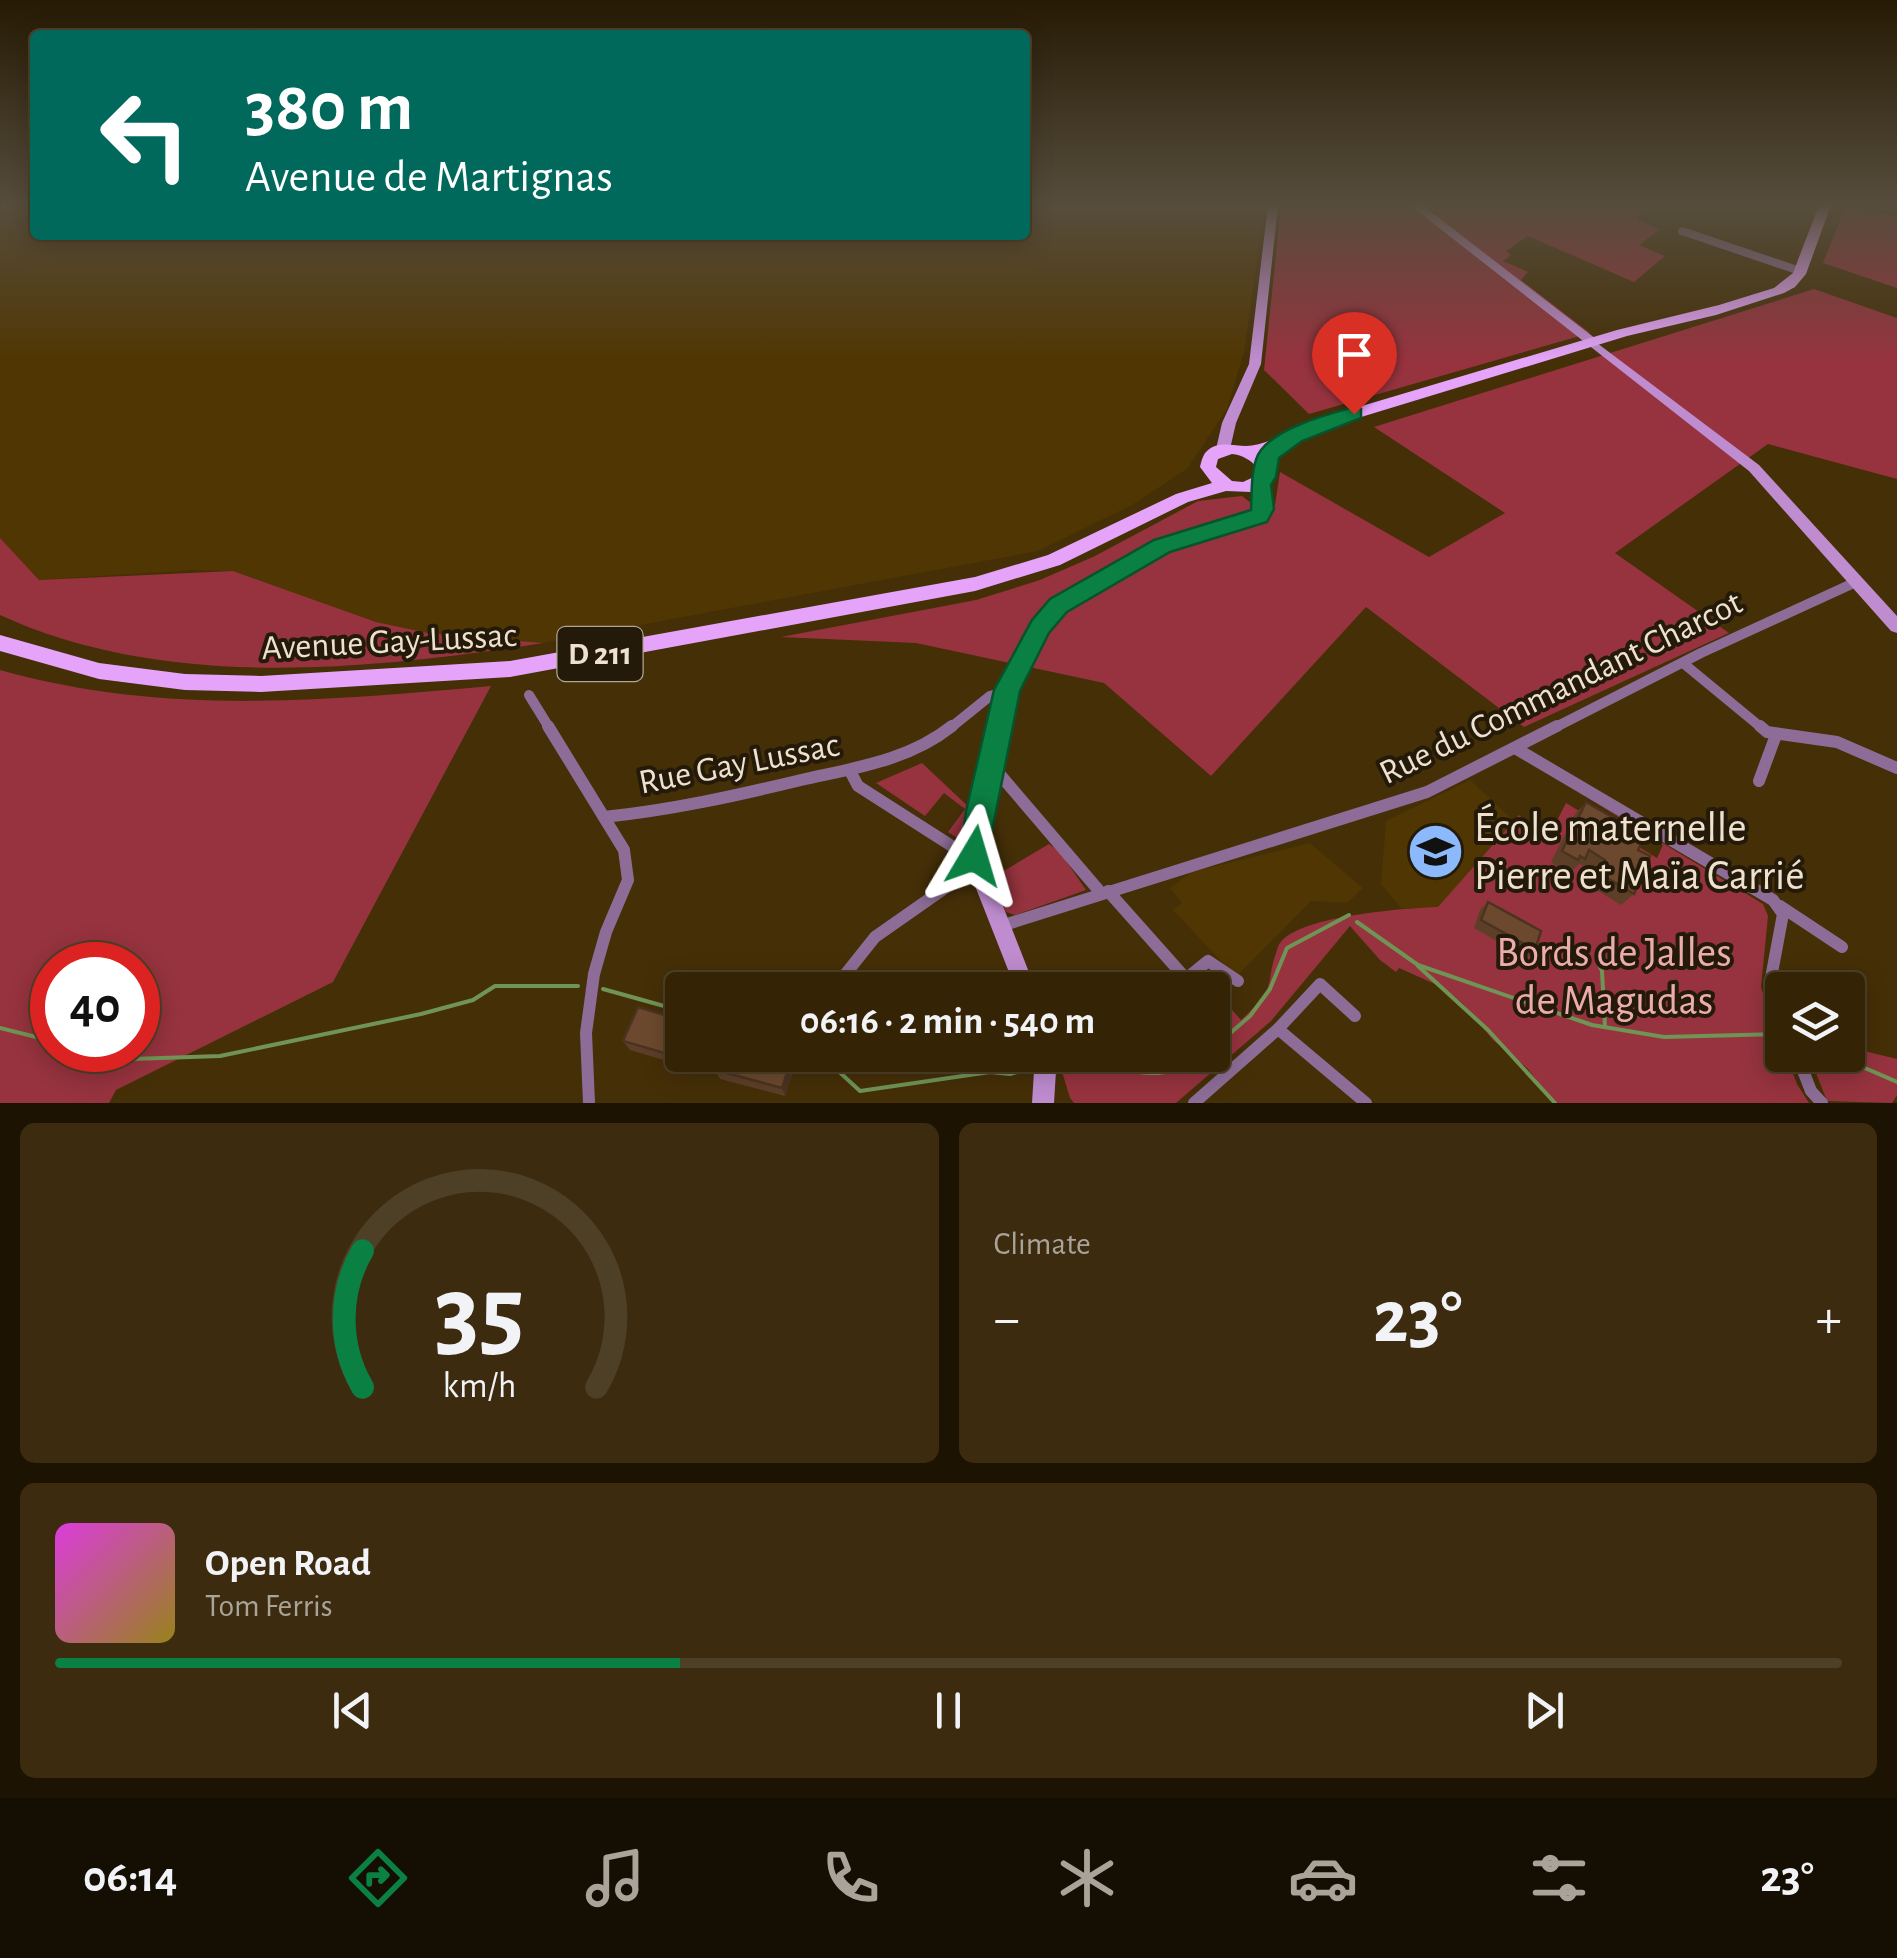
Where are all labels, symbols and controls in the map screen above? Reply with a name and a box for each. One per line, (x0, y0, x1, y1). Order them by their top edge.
icon: left (80, 70, 210, 200)
text: 380 m (245, 73, 413, 143)
text: Avenue de Martignas (245, 155, 613, 200)
pin (1312, 312, 1397, 415)
icon: arrive (1327, 327, 1382, 382)
street label: Rue du Commandant Charcot (1374, 585, 1748, 791)
street label: Avenue Gay-Lussac (260, 618, 518, 666)
road number: D 211 (558, 627, 642, 681)
street label: Rue Gay Lussac (636, 727, 842, 801)
place label: École maternelle Pierre et Maïa Carrié (1474, 803, 1805, 897)
position arrow (922, 804, 1026, 908)
school or university icon: École maternelle Pierre et Maïa Carrié (1405, 822, 1465, 882)
park label: Bords de Jalles de Magudas (1496, 932, 1732, 1022)
speed limit sign: 40 (30, 942, 160, 1072)
map controls (1765, 972, 1865, 1072)
button: layers (1765, 972, 1865, 1072)
text: 06:16 · 2 min · 540 m (800, 1003, 1095, 1041)
text: Climate (994, 1228, 1091, 1260)
text: 35 (434, 1262, 524, 1366)
text: 23° (1373, 1281, 1463, 1356)
text: − (994, 1292, 1020, 1347)
text: + (1816, 1292, 1842, 1347)
text: km/h (442, 1368, 516, 1404)
text: Open Road (205, 1545, 371, 1583)
text: Tom Ferris (205, 1590, 333, 1622)
icon: previous (325, 1683, 380, 1738)
icon: pause (921, 1683, 976, 1738)
icon: next (1517, 1683, 1572, 1738)
icon: directions (343, 1843, 413, 1913)
icon: music (580, 1843, 650, 1913)
icon: phone (816, 1843, 886, 1913)
icon: climate (1052, 1843, 1122, 1913)
icon: car (1288, 1843, 1358, 1913)
icon: filters (1524, 1843, 1594, 1913)
text: 06:14 (83, 1855, 177, 1900)
text: 23° (1760, 1855, 1814, 1900)

